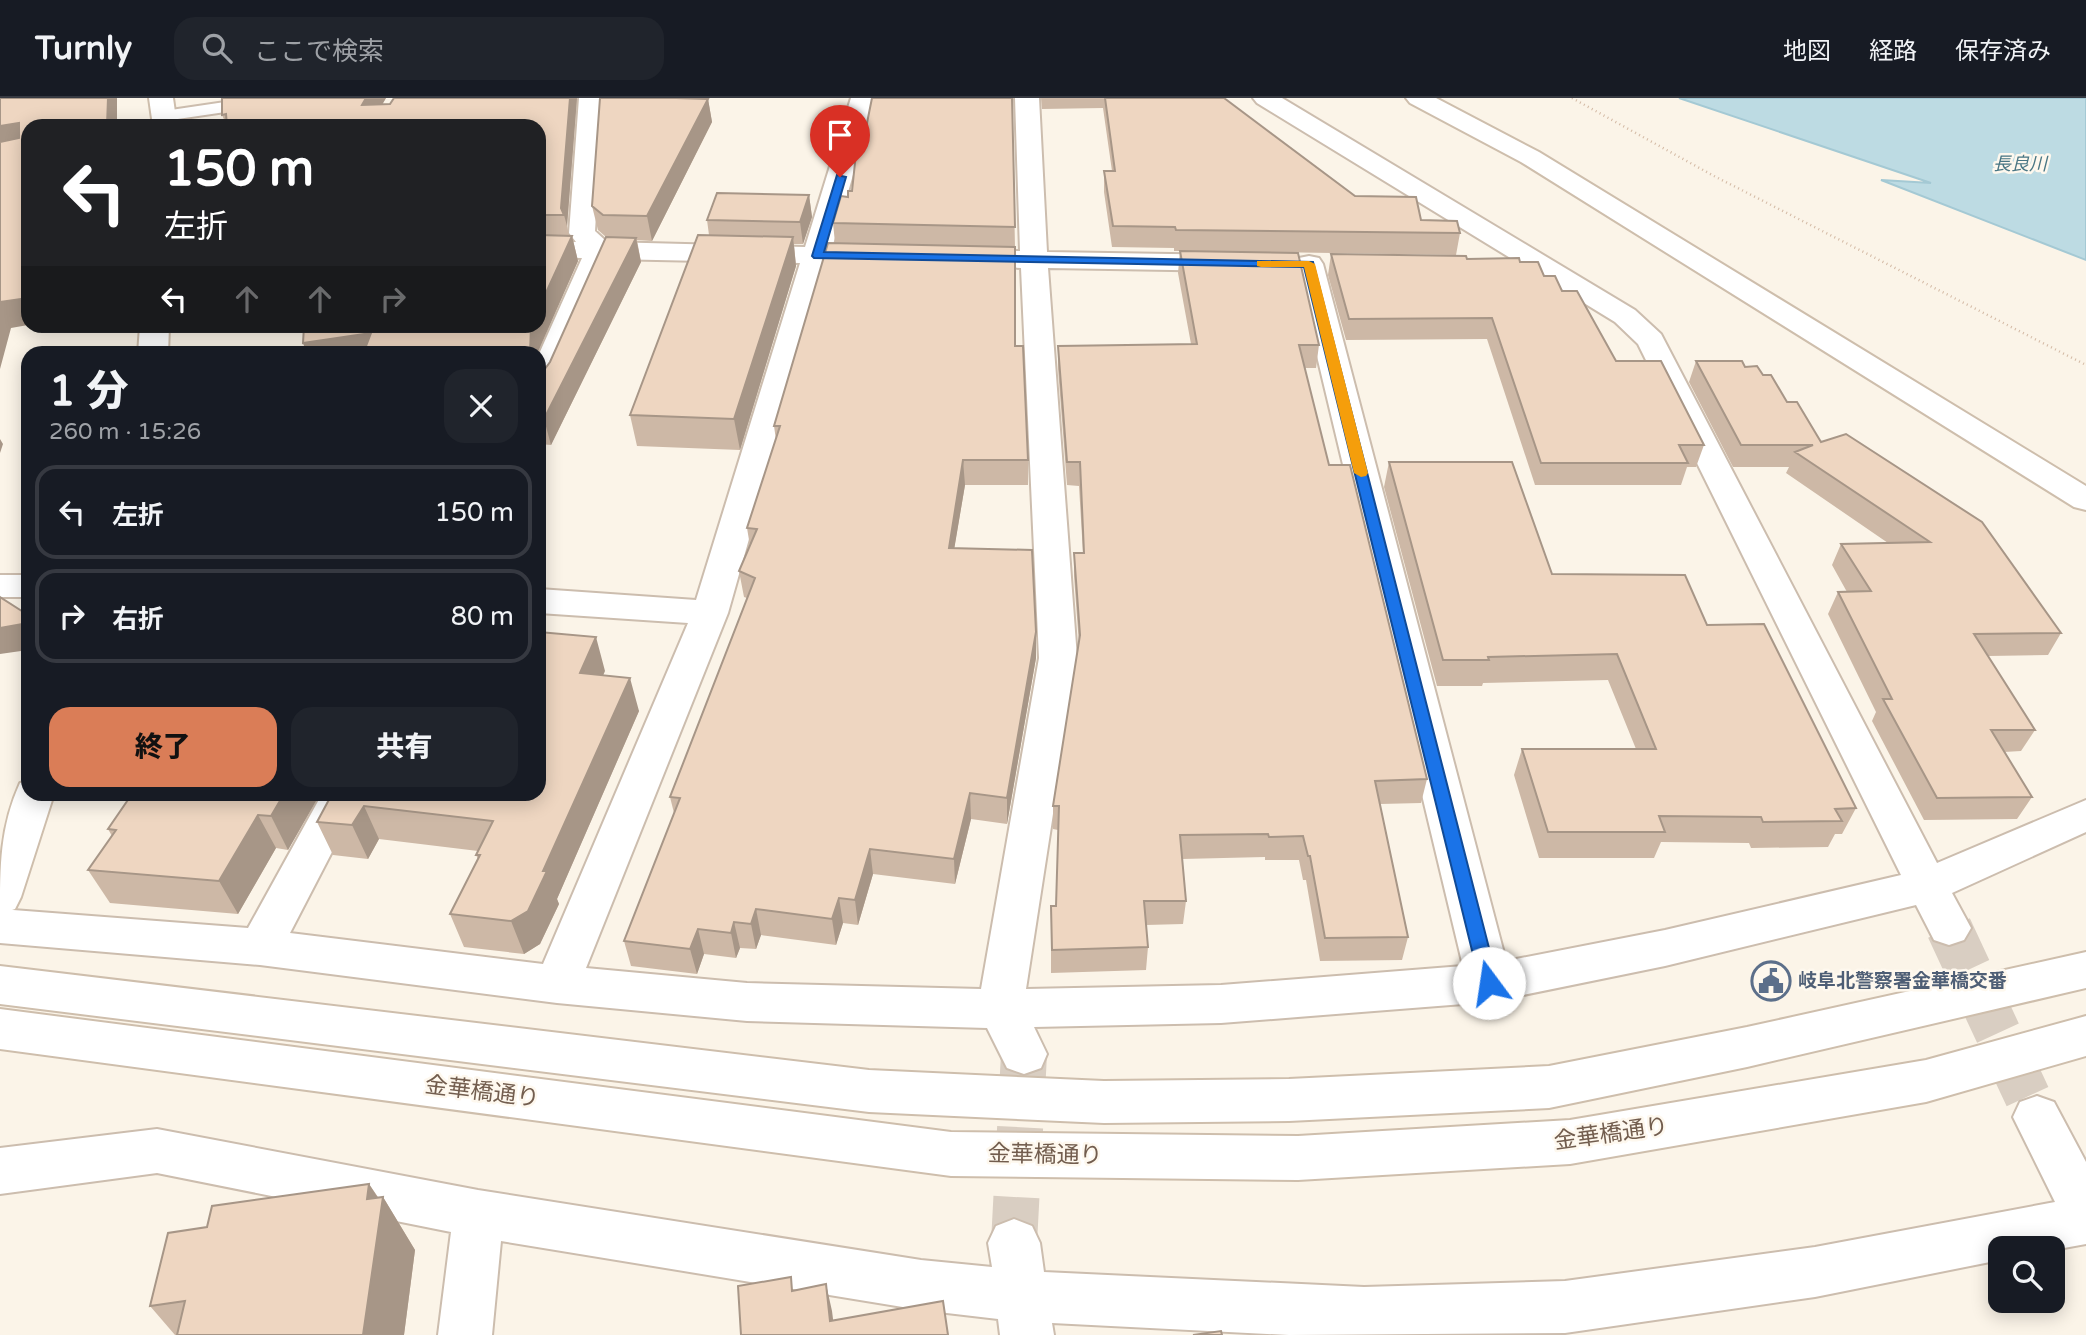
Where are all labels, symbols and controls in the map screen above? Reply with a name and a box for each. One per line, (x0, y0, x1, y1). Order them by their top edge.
search box (174, 17, 664, 80)
text: Turnly (35, 29, 132, 68)
icon: search (198, 29, 236, 67)
text: ここで検索 (254, 36, 384, 67)
text: 地図 (1783, 37, 1831, 66)
text: 経路 (1869, 37, 1917, 66)
text: 保存済み (1955, 37, 2051, 66)
pin (810, 105, 870, 177)
icon: arrive (821, 116, 859, 154)
text: 150 m (164, 140, 314, 199)
icon: left (49, 147, 140, 238)
water label: 長良川 (1993, 153, 2049, 175)
text: 左折 (164, 208, 228, 246)
icon: left (155, 280, 193, 318)
icon: ahead (228, 280, 266, 318)
icon: ahead (301, 280, 339, 318)
icon: right (374, 280, 412, 318)
text: 1 分 (49, 366, 128, 417)
button: close (444, 369, 518, 443)
text: 260 m · 15:26 (49, 418, 201, 446)
icon: left (53, 493, 91, 531)
text: 150 m (434, 497, 514, 528)
text: 左折 (112, 500, 164, 531)
icon: right (53, 597, 91, 635)
text: 80 m (451, 601, 514, 632)
text: 右折 (112, 604, 164, 635)
button: 終了 (49, 707, 277, 787)
button: 共有 (291, 707, 518, 787)
position arrow (1452, 946, 1526, 1020)
public building icon: 岐阜北警察署金華橋交番 (1750, 960, 1792, 1002)
place label: 岐阜北警察署金華橋交番 (1798, 970, 2007, 992)
street label: 金華橋通り (423, 1071, 541, 1113)
street label: 金華橋通り (1552, 1112, 1670, 1156)
street label: 金華橋通り (987, 1140, 1103, 1170)
map controls (1988, 1236, 2065, 1313)
button: search (1988, 1236, 2065, 1313)

